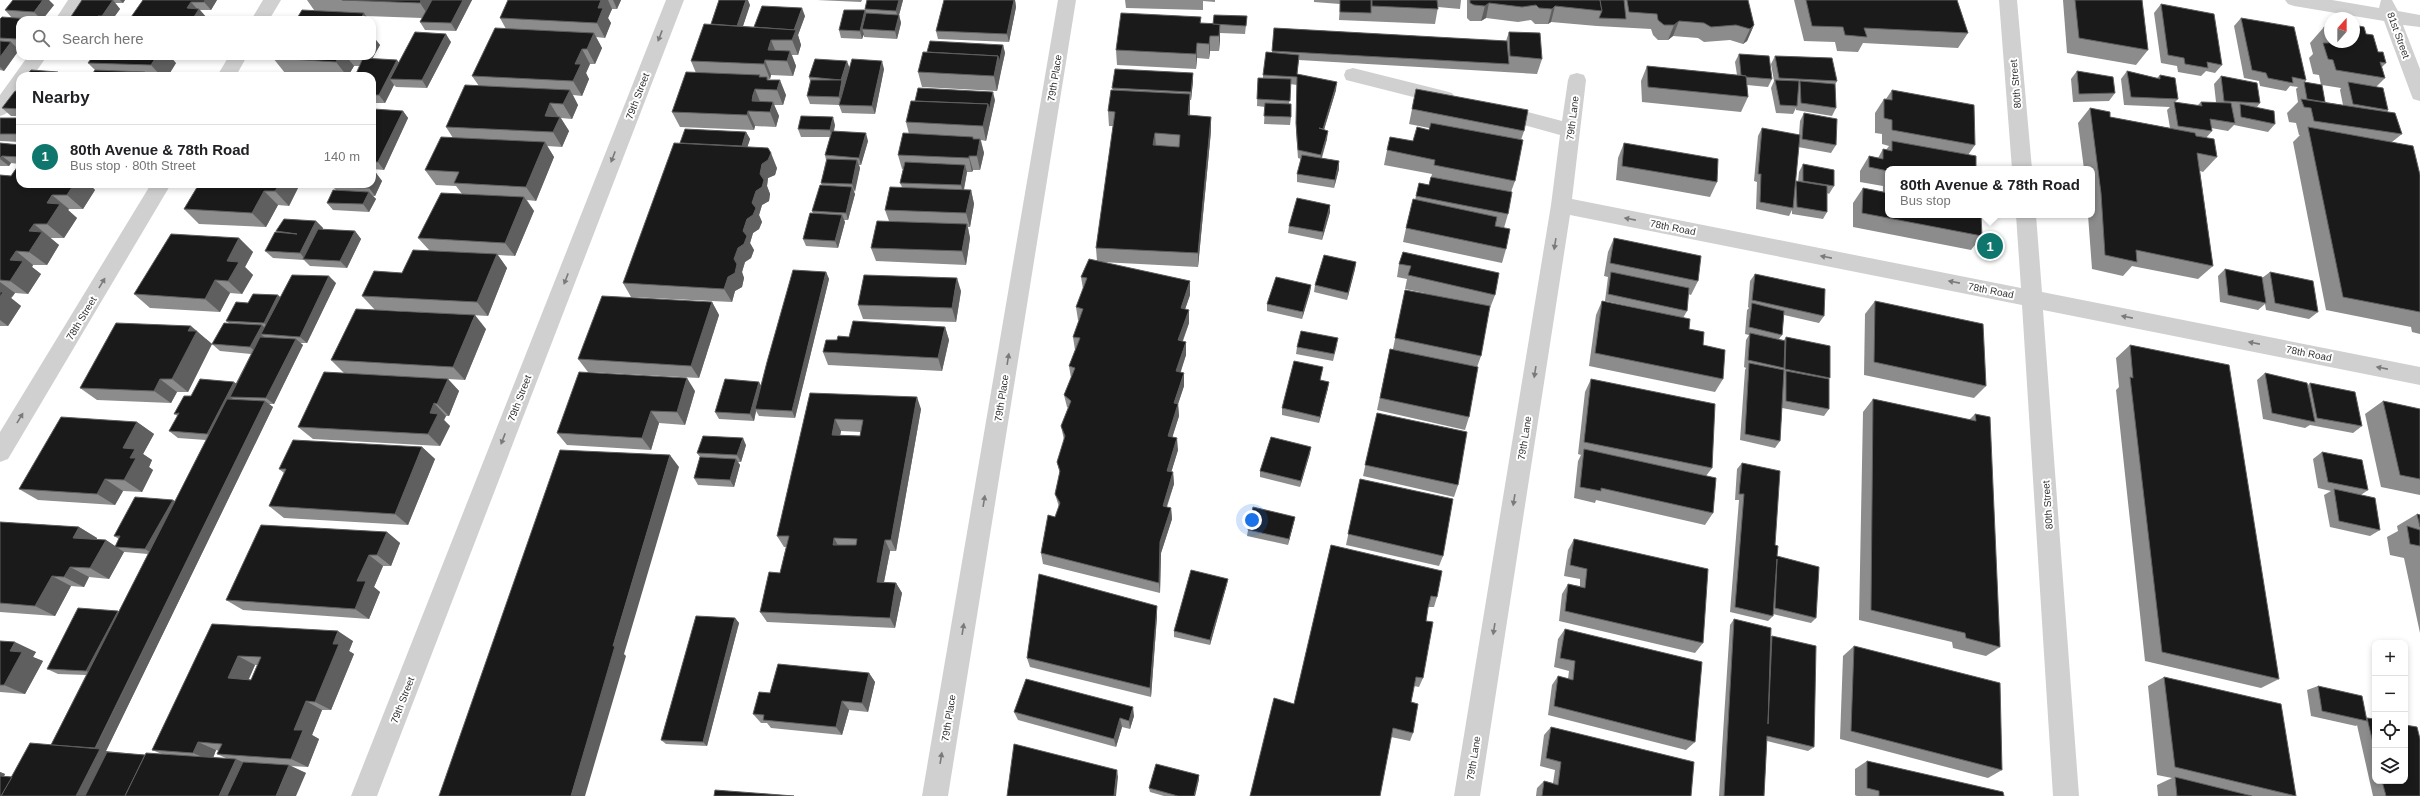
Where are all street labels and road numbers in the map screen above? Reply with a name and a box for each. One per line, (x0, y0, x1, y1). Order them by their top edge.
street label: 81st Street (2385, 11, 2412, 60)
street label: 79th Place (1045, 53, 1064, 102)
street label: 80th Street (2008, 59, 2023, 109)
street label: 79th Street (624, 71, 651, 121)
street label: 79th Lane (1564, 95, 1581, 141)
street label: 78th Road (1649, 218, 1697, 237)
street label: 78th Road (1967, 281, 2015, 300)
street label: 78th Street (64, 294, 99, 342)
street label: 78th Road (2285, 344, 2333, 363)
street label: 79th Street (506, 373, 533, 423)
street label: 79th Place (992, 373, 1011, 422)
street label: 79th Lane (1516, 415, 1533, 461)
street label: 80th Street (2040, 480, 2055, 530)
street label: 79th Street (389, 675, 416, 725)
street label: 79th Place (939, 693, 958, 742)
street label: 79th Lane (1465, 735, 1482, 781)

